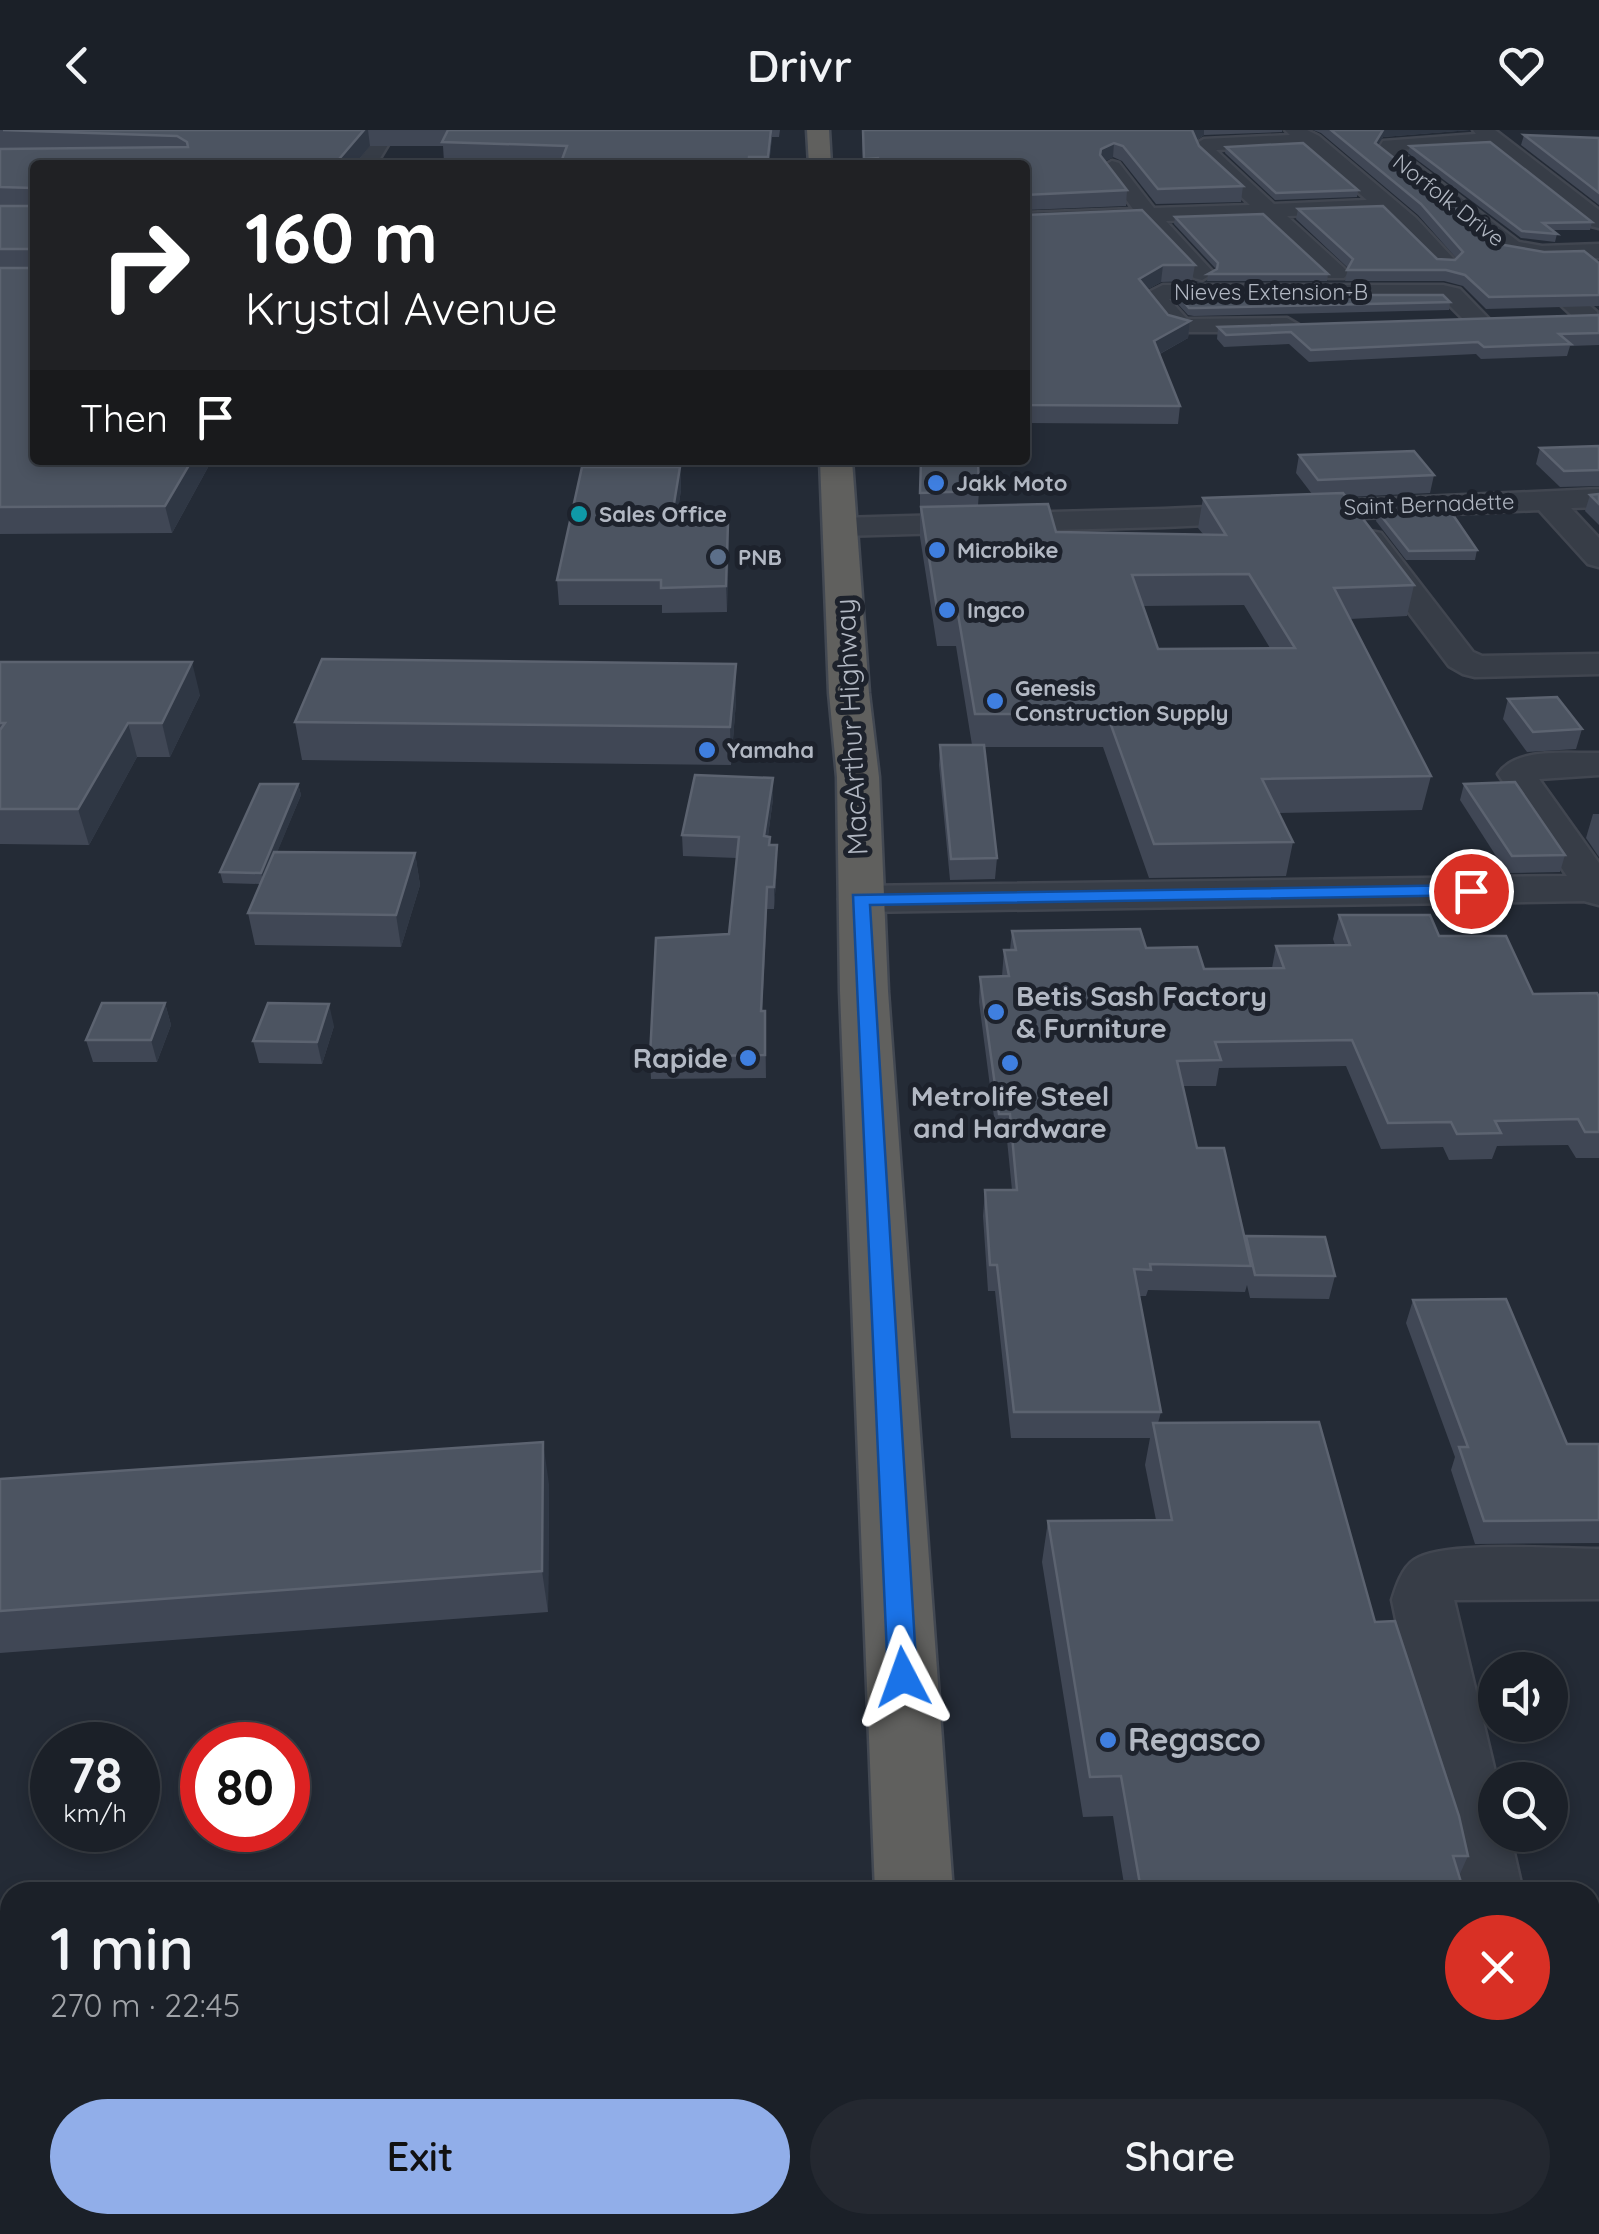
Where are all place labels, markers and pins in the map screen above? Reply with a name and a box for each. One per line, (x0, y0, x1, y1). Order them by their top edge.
place label: Jakk Moto (956, 469, 1067, 497)
marker: Jakk Moto (925, 472, 947, 494)
place label: Sales Office (599, 500, 727, 528)
marker: Sales Office (568, 503, 590, 525)
place label: Microbike (957, 536, 1058, 564)
marker: Microbike (926, 539, 948, 561)
place label: PNB (738, 543, 782, 571)
marker: PNB (707, 546, 729, 568)
place label: Ingco (967, 596, 1025, 624)
marker: Ingco (936, 599, 958, 621)
place label: Genesis Construction Supply (1015, 674, 1229, 727)
marker: Genesis Construction Supply (984, 690, 1006, 712)
place label: Yamaha (727, 736, 814, 764)
marker: Yamaha (696, 739, 718, 761)
pin (1429, 849, 1514, 934)
place label: Betis Sash Factory & Furniture (1016, 978, 1267, 1045)
marker: Betis Sash Factory & Furniture (985, 1001, 1007, 1023)
place label: Rapide (633, 1040, 728, 1075)
marker: Rapide (737, 1047, 759, 1069)
marker: Metrolife Steel and Hardware (999, 1052, 1021, 1074)
place label: Metrolife Steel and Hardware (911, 1078, 1109, 1145)
place label: Regasco (1128, 1719, 1261, 1759)
marker: Regasco (1097, 1729, 1119, 1751)

